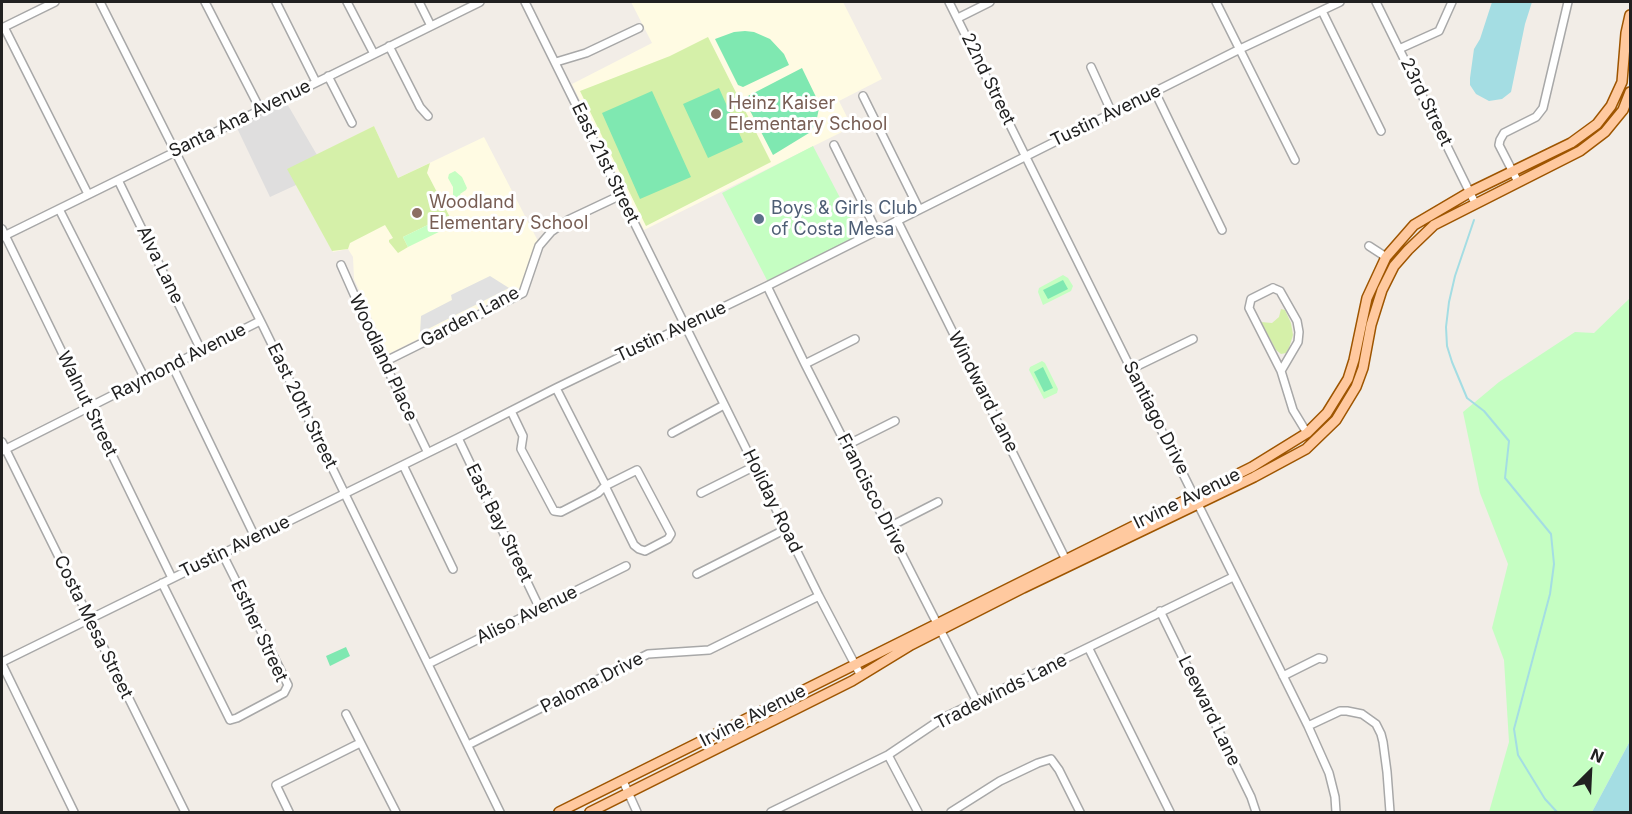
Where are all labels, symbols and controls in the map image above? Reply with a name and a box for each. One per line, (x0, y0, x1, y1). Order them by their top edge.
street label: 22nd Street (956, 30, 1020, 128)
street label: 23rd Street (1395, 54, 1457, 150)
street label: Santa Ana Avenue (166, 75, 314, 163)
street label: Tustin Avenue (1048, 80, 1164, 152)
place label: Heinz Kaiser Elementary School (728, 93, 887, 136)
street label: East 21st Street (567, 99, 643, 227)
marker: Heinz Kaiser Elementary School (709, 107, 723, 121)
place label: Woodland Elementary School (429, 192, 588, 234)
place label: Boys & Girls Club of Costa Mesa (771, 198, 917, 240)
marker: Woodland Elementary School (410, 206, 424, 220)
marker: Boys & Girls Club of Costa Mesa (752, 212, 766, 226)
street label: Alva Lane (132, 223, 188, 307)
street label: Garden Lane (417, 282, 523, 352)
street label: Woodland Place (344, 291, 422, 425)
street label: Tustin Avenue (612, 297, 730, 367)
street label: Raymond Avenue (108, 319, 250, 405)
street label: Windward Lane (943, 328, 1023, 456)
street label: East 20th Street (262, 340, 342, 472)
street label: Walnut Street (52, 348, 122, 460)
street label: Santiago Drive (1118, 358, 1194, 478)
street label: Francisco Drive (832, 430, 912, 558)
street label: Holiday Road (738, 446, 806, 556)
street label: East Bay Street (461, 460, 537, 586)
street label: Irvine Avenue (1130, 464, 1244, 534)
street label: Tustin Avenue (177, 511, 293, 583)
street label: Costa Mesa Street (49, 552, 137, 702)
street label: Esther Street (226, 577, 292, 685)
street label: Aliso Avenue (473, 581, 581, 649)
street label: Paloma Drive (537, 648, 647, 718)
street label: Tradewinds Lane (931, 649, 1071, 735)
street label: Leeward Lane (1173, 652, 1245, 770)
street label: Irvine Avenue (697, 680, 809, 752)
north arrow (1560, 742, 1620, 802)
text: N (1588, 744, 1607, 767)

